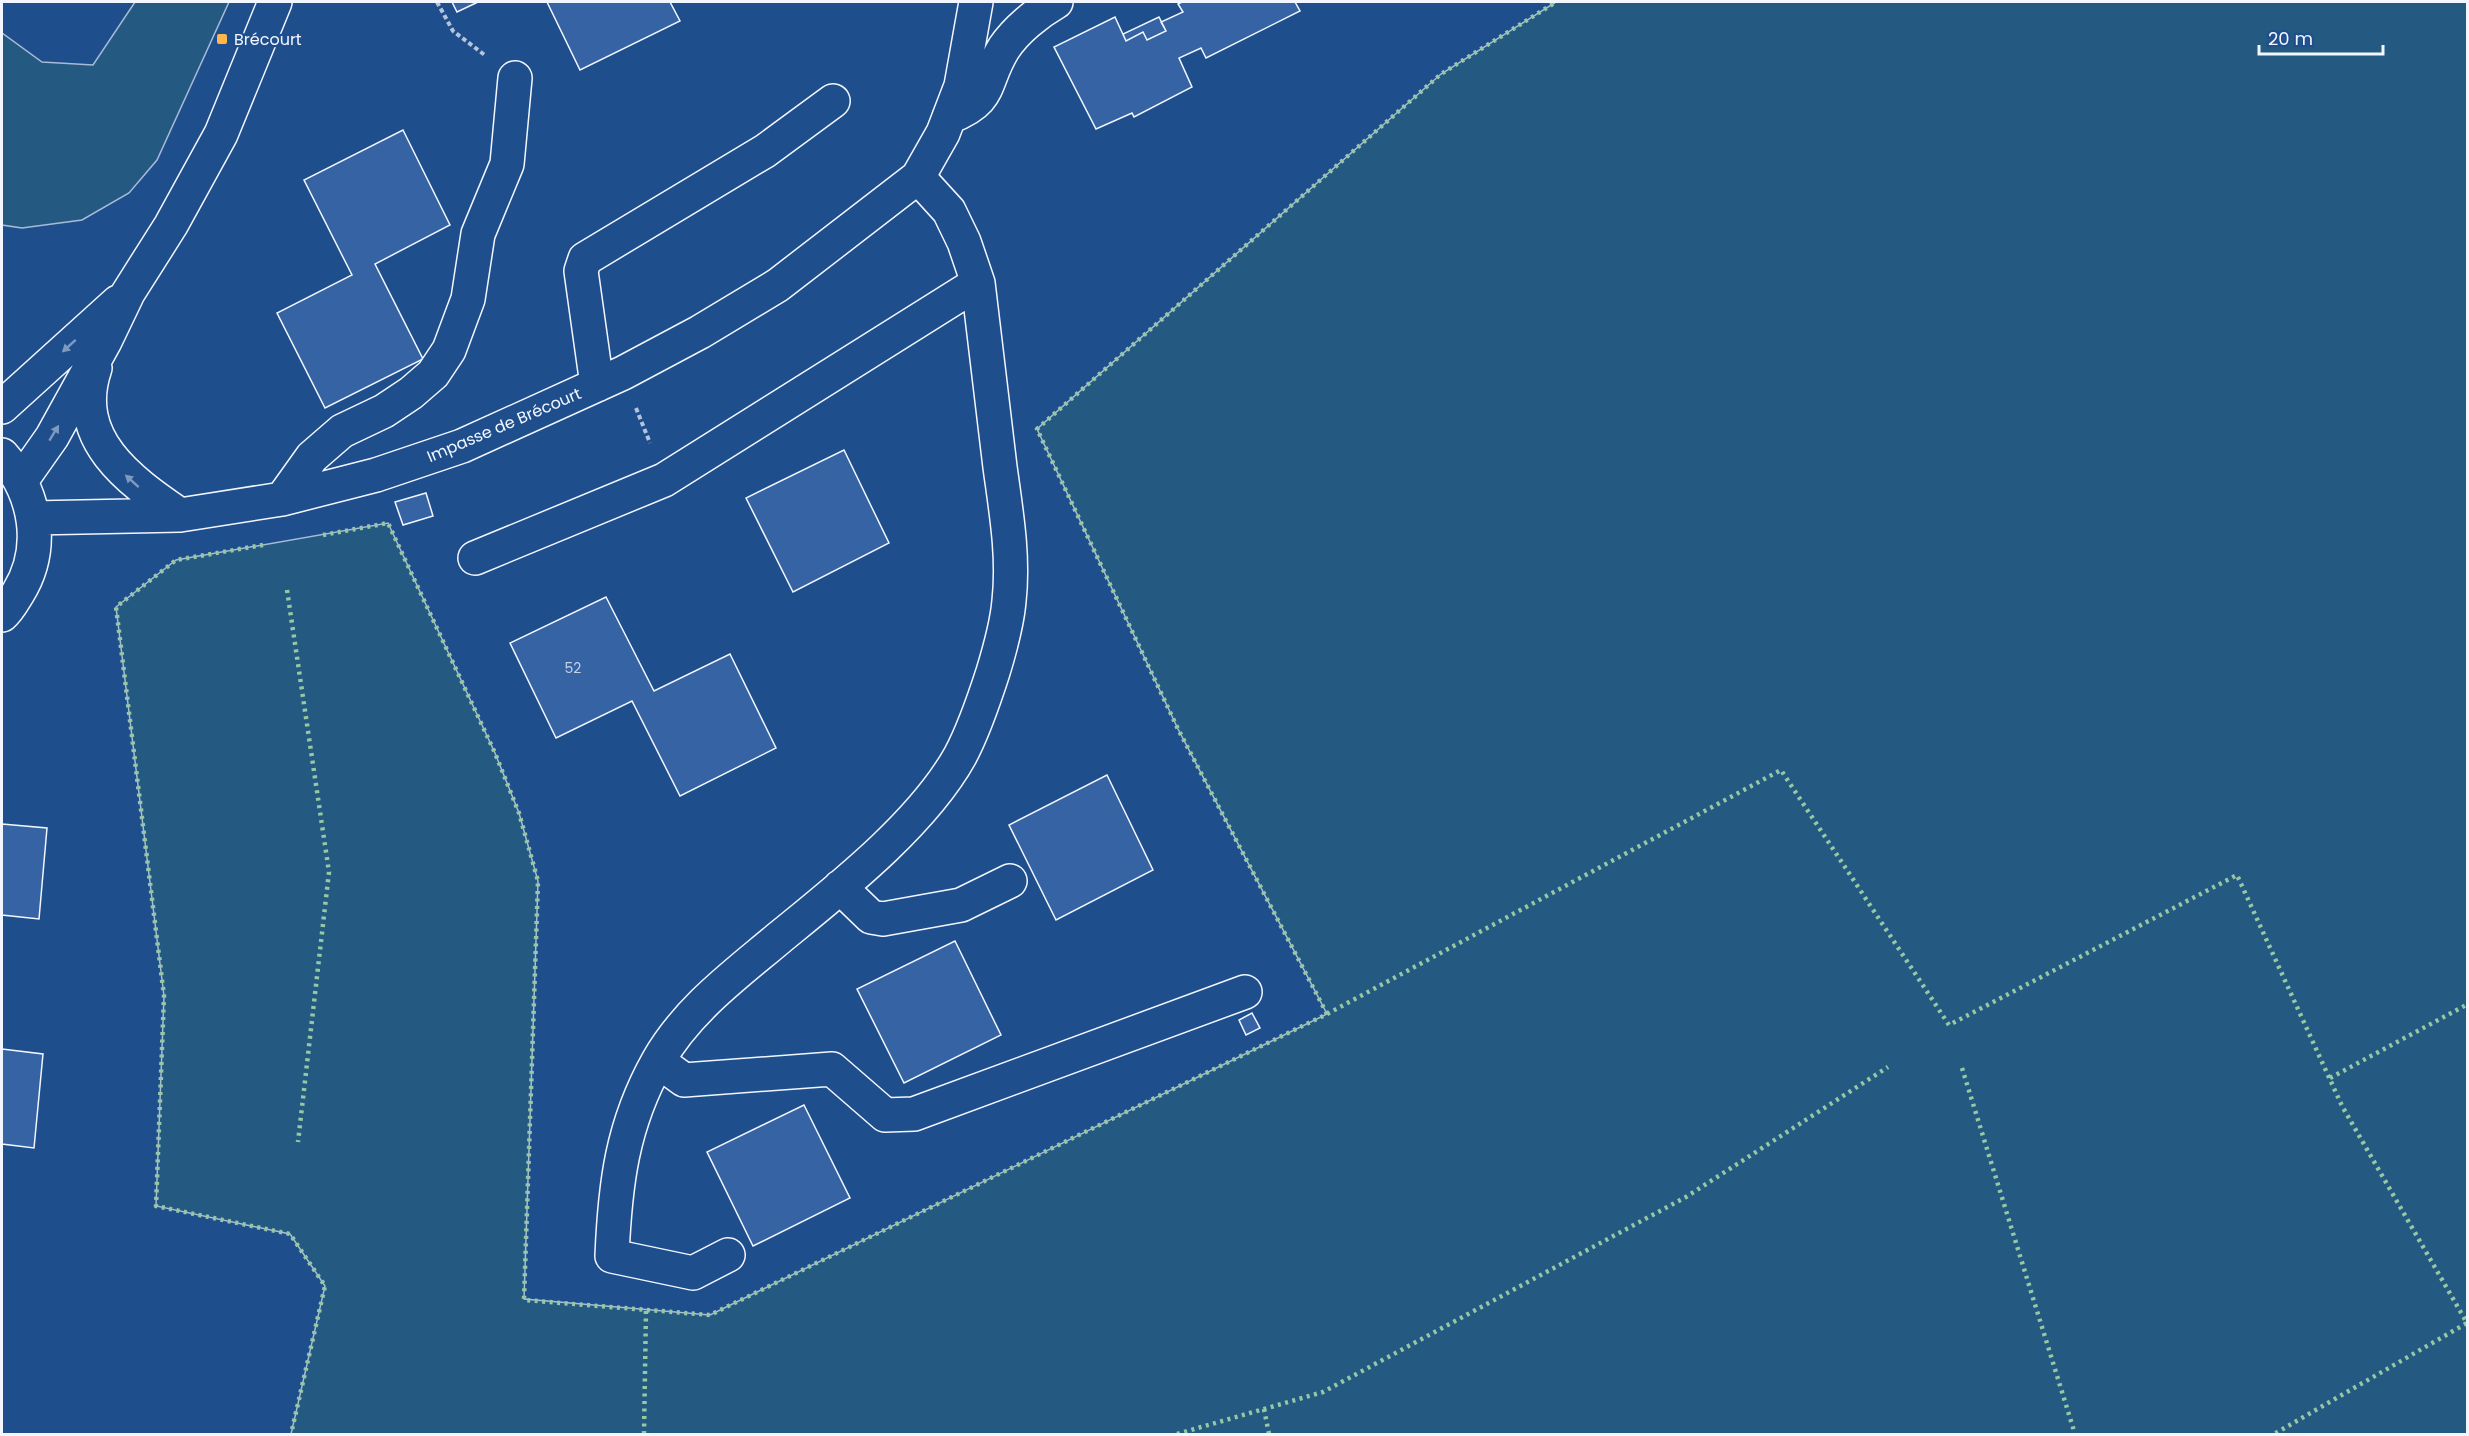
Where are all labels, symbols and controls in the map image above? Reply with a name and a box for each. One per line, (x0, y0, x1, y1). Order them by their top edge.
scale bar (2259, 18, 2384, 56)
text: 20 m (2268, 26, 2313, 51)
place label: Brécourt (234, 28, 302, 51)
marker: Brécourt (215, 32, 229, 46)
one-way arrow (62, 339, 77, 352)
street label: Impasse de Brécourt (423, 382, 585, 468)
one-way arrow (49, 424, 59, 441)
one-way arrow (125, 475, 140, 488)
house number: 52 (565, 658, 581, 678)

